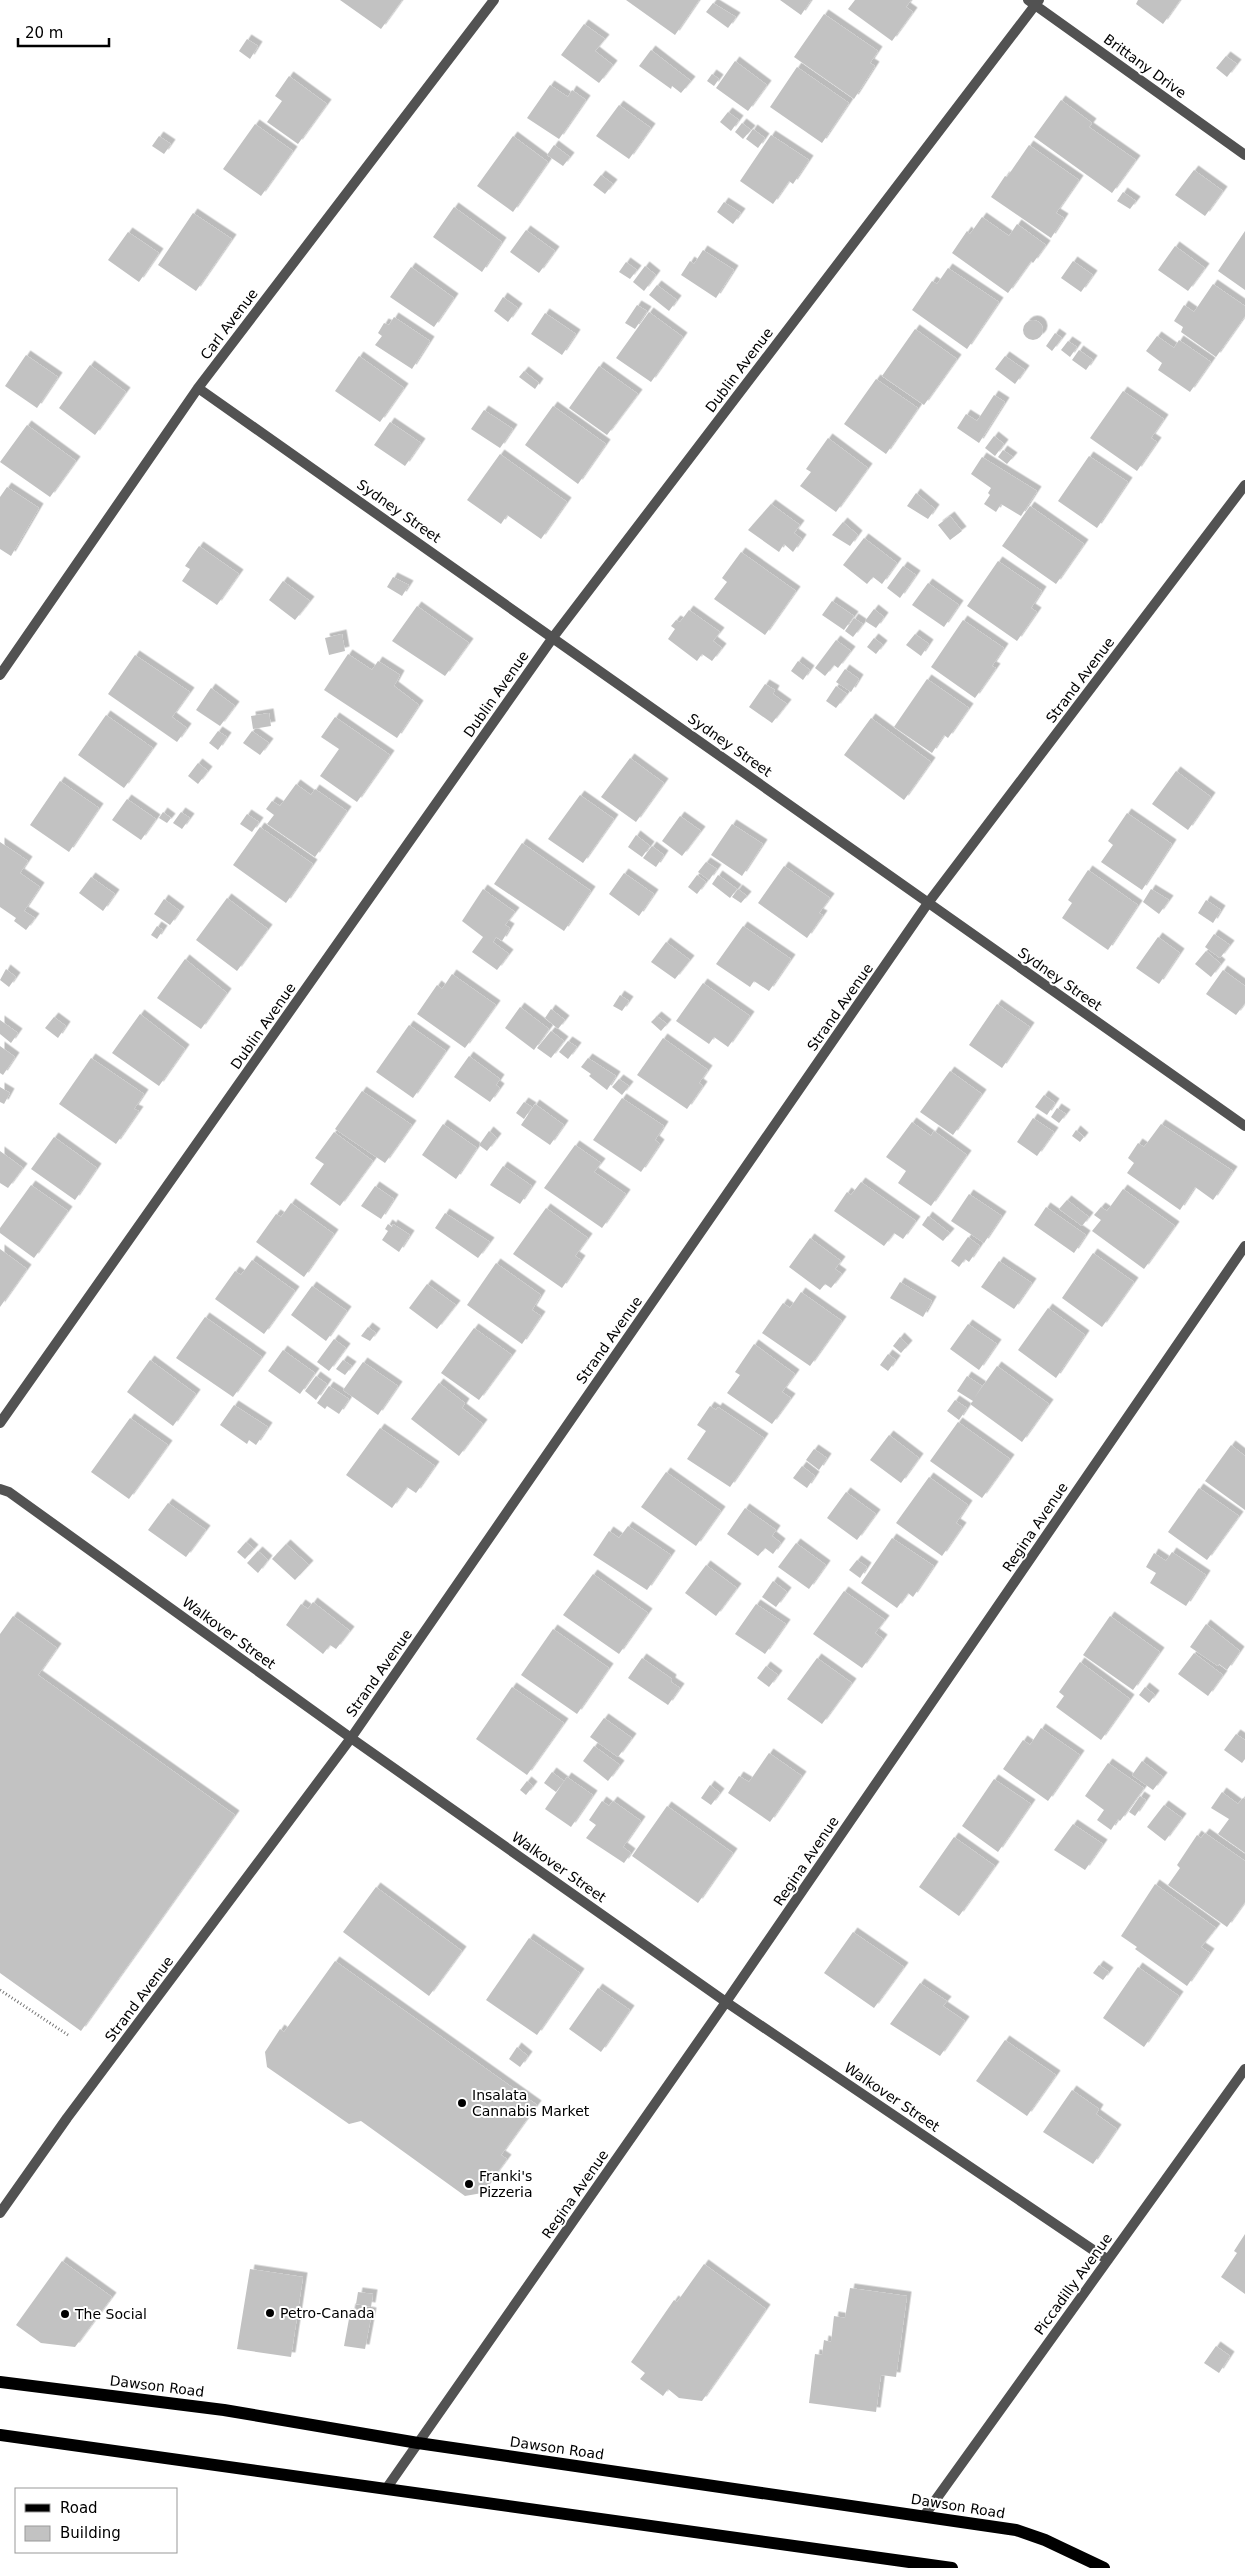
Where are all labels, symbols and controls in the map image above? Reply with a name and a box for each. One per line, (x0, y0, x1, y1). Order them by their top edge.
scale bar (18, 15, 109, 47)
text: 20 m (25, 24, 63, 42)
street label: Brittany Drive (1101, 31, 1189, 101)
street label: Carl Avenue (197, 285, 261, 363)
street label: Dublin Avenue (702, 325, 776, 415)
street label: Sydney Street (354, 476, 444, 546)
street label: Strand Avenue (1043, 634, 1117, 726)
street label: Dublin Avenue (460, 648, 532, 740)
street label: Sydney Street (685, 710, 775, 780)
street label: Sydney Street (1015, 944, 1105, 1014)
street label: Strand Avenue (804, 960, 876, 1054)
street label: Dublin Avenue (227, 980, 299, 1072)
street label: Strand Avenue (573, 1293, 645, 1387)
street label: Regina Avenue (999, 1479, 1071, 1575)
street label: Walkover Street (179, 1594, 279, 1672)
street label: Strand Avenue (343, 1626, 415, 1720)
street label: Regina Avenue (770, 1813, 842, 1909)
street label: Walkover Street (509, 1829, 610, 1906)
street label: Strand Avenue (102, 1953, 176, 2045)
street label: Walkover Street (841, 2059, 943, 2135)
place label: Insalata Cannabis Market (472, 2087, 590, 2119)
marker: Insalata Cannabis Market (456, 2097, 468, 2109)
street label: Regina Avenue (539, 2147, 611, 2241)
place label: Franki's Pizzeria (479, 2168, 533, 2200)
marker: Franki's Pizzeria (463, 2178, 475, 2190)
street label: Piccadilly Avenue (1031, 2230, 1115, 2338)
place label: Petro-Canada (280, 2305, 375, 2321)
place label: The Social (74, 2306, 147, 2322)
marker: Petro-Canada (264, 2307, 276, 2319)
marker: The Social (59, 2308, 71, 2320)
street label: Dawson Road (109, 2372, 205, 2400)
street label: Dawson Road (509, 2433, 605, 2463)
legend (15, 2488, 178, 2553)
street label: Dawson Road (910, 2491, 1006, 2521)
text: Road (60, 2499, 98, 2517)
text: Building (60, 2524, 121, 2542)

